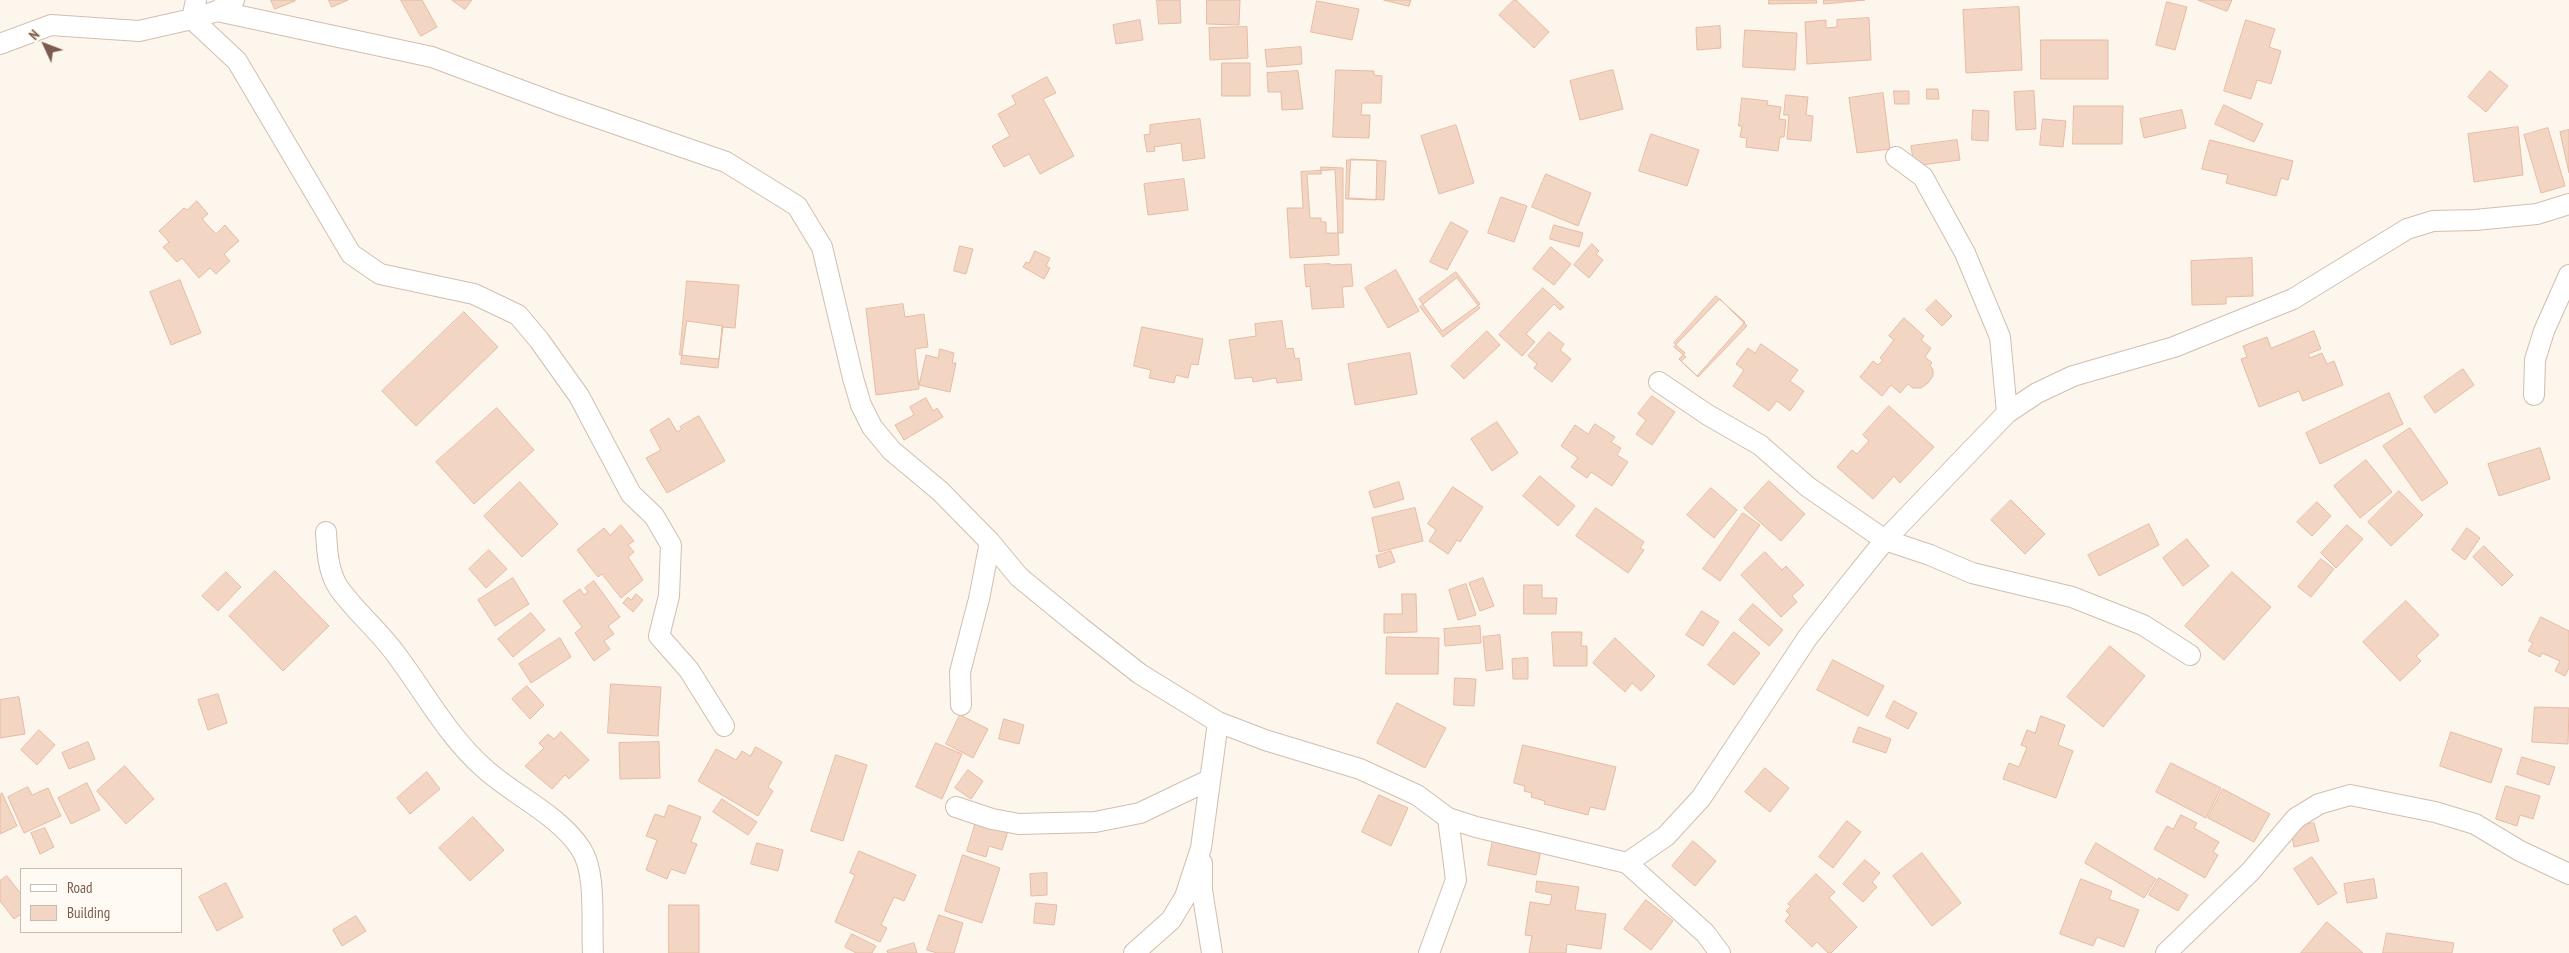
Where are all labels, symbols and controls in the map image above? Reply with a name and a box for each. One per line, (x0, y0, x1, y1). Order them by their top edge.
north arrow (20, 20, 70, 70)
text: N (25, 26, 43, 44)
legend (20, 868, 182, 933)
text: Road (67, 878, 93, 897)
text: Building (67, 903, 110, 922)

